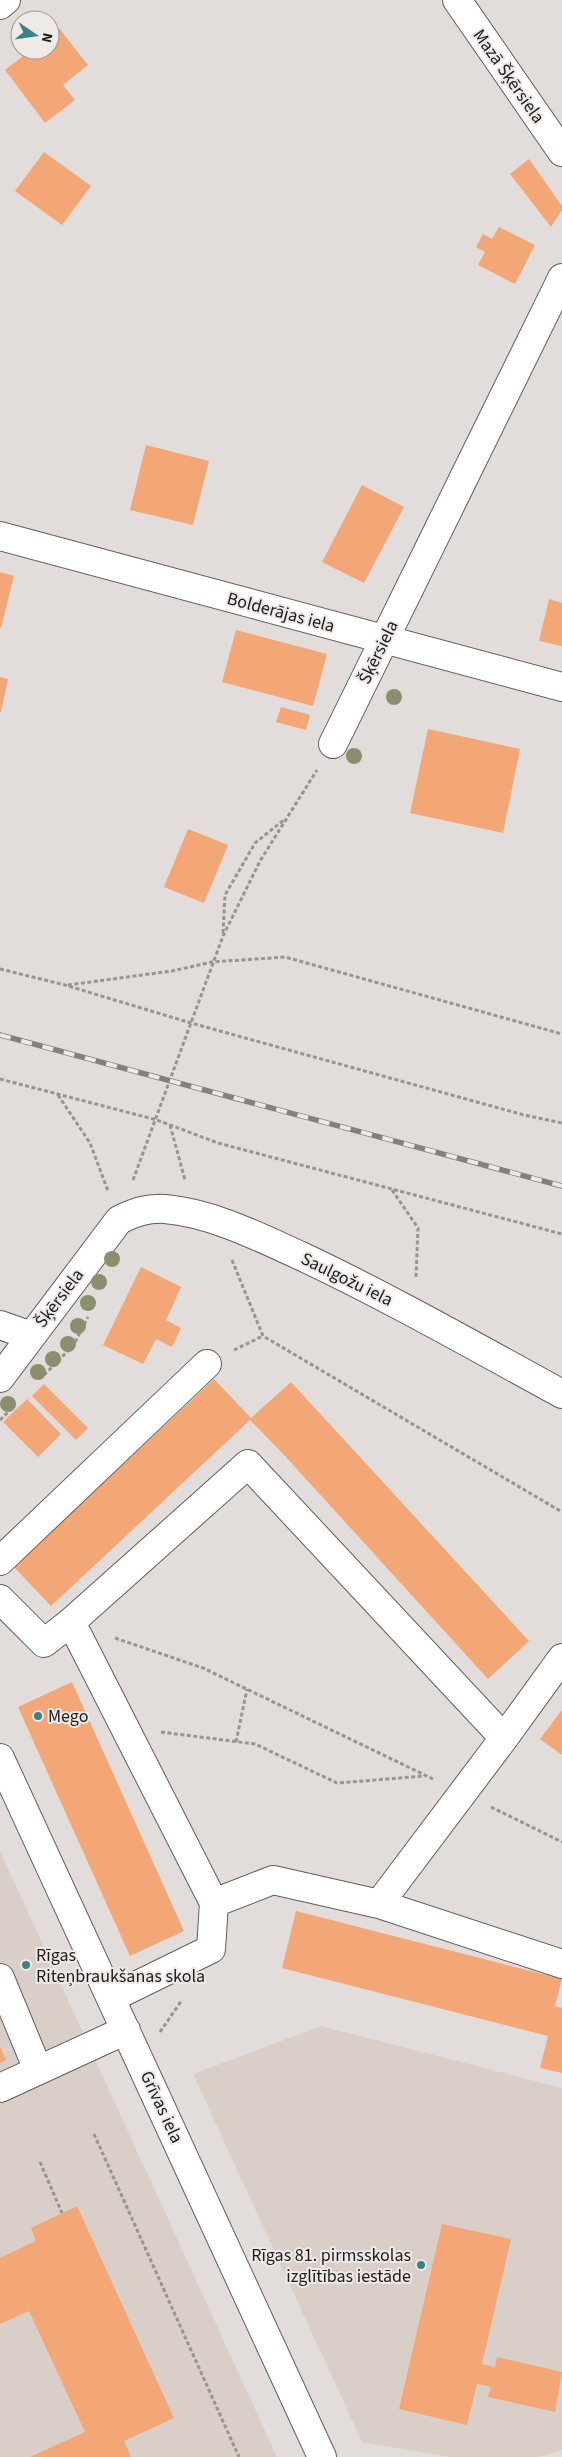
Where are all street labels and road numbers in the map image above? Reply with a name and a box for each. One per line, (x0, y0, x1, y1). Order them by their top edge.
street label: Mazā Šķērsiela (467, 24, 550, 128)
street label: Bolderājas iela (224, 586, 337, 639)
street label: Šķērsiela (352, 616, 405, 688)
street label: Saulgožu iela (297, 1246, 397, 1312)
street label: Šķērsiela (29, 1264, 90, 1333)
street label: Grīvas iela (134, 2067, 189, 2147)

